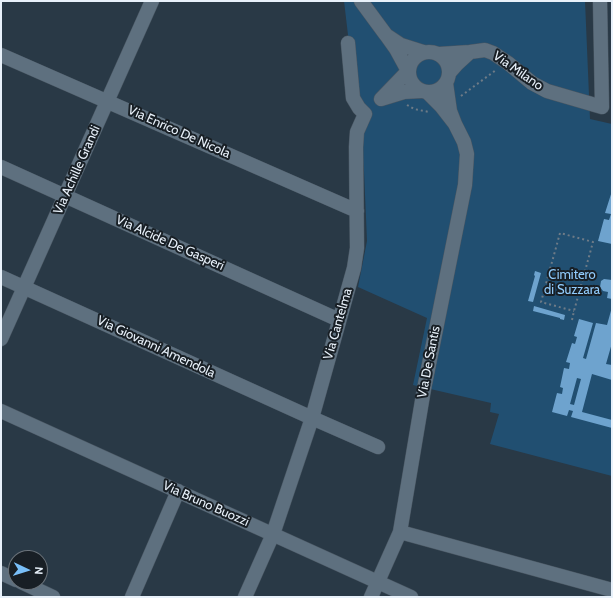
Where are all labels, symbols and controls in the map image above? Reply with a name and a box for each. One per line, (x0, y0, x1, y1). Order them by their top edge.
street label: Via Milano (490, 48, 546, 94)
street label: Via Enrico De Nicola (125, 102, 233, 162)
street label: Via Achille Grandi (50, 123, 104, 217)
street label: Via Alcide De Gasperi (113, 212, 227, 274)
park label: Cimitero di Suzzara (544, 267, 600, 298)
street label: Via Cantelma (320, 287, 356, 361)
street label: Via Giovanni Amendola (94, 313, 218, 381)
street label: Via De Santis (414, 325, 444, 399)
street label: Via Bruno Buozzi (160, 478, 252, 530)
north arrow (8, 550, 48, 590)
text: N (32, 566, 46, 575)

